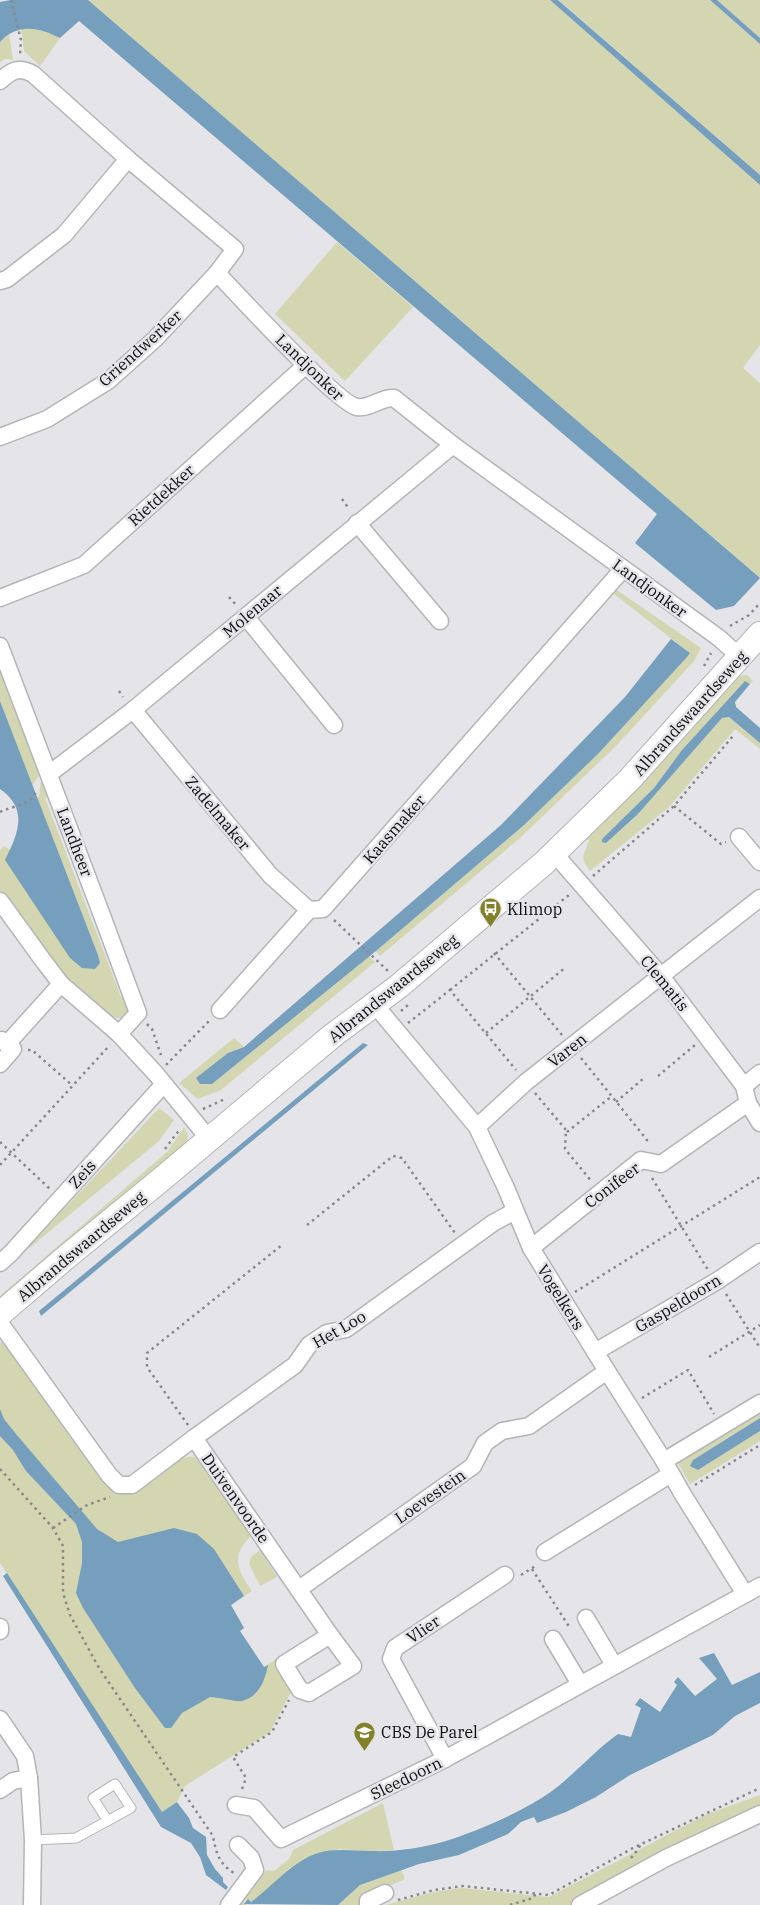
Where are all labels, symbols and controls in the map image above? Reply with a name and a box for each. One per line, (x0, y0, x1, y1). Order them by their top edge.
street label: Griendwerker (94, 305, 186, 391)
street label: Landjonker (272, 330, 348, 404)
street label: Rietdekker (124, 460, 198, 530)
street label: Landjonker (609, 554, 691, 622)
street label: Molenaar (218, 580, 286, 642)
street label: Albrandswaardseweg (629, 646, 752, 780)
street label: Zadelmaker (181, 772, 255, 854)
street label: Kaasmaker (359, 790, 429, 868)
street label: Landheer (53, 805, 97, 879)
bus stop icon: Klimop (479, 897, 503, 928)
place label: Klimop (507, 899, 562, 919)
street label: Albrandswaardseweg (324, 929, 462, 1047)
street label: Clematis (636, 951, 694, 1015)
street label: Varen (543, 1029, 591, 1071)
street label: Zeis (64, 1156, 100, 1192)
street label: Conifeer (580, 1158, 644, 1212)
street label: Albrandswaardseweg (13, 1186, 149, 1305)
street label: Vogelkers (533, 1261, 589, 1333)
street label: Gaspeldoorn (631, 1269, 725, 1337)
street label: Het Loo (309, 1306, 369, 1352)
street label: Duivenvoorde (198, 1449, 274, 1547)
street label: Loevestein (391, 1464, 469, 1528)
street label: Vlier (402, 1611, 444, 1647)
school or university icon: CBS De Parel (353, 1720, 377, 1751)
place label: CBS De Parel (381, 1722, 478, 1742)
street label: Sleedoorn (367, 1752, 445, 1804)

